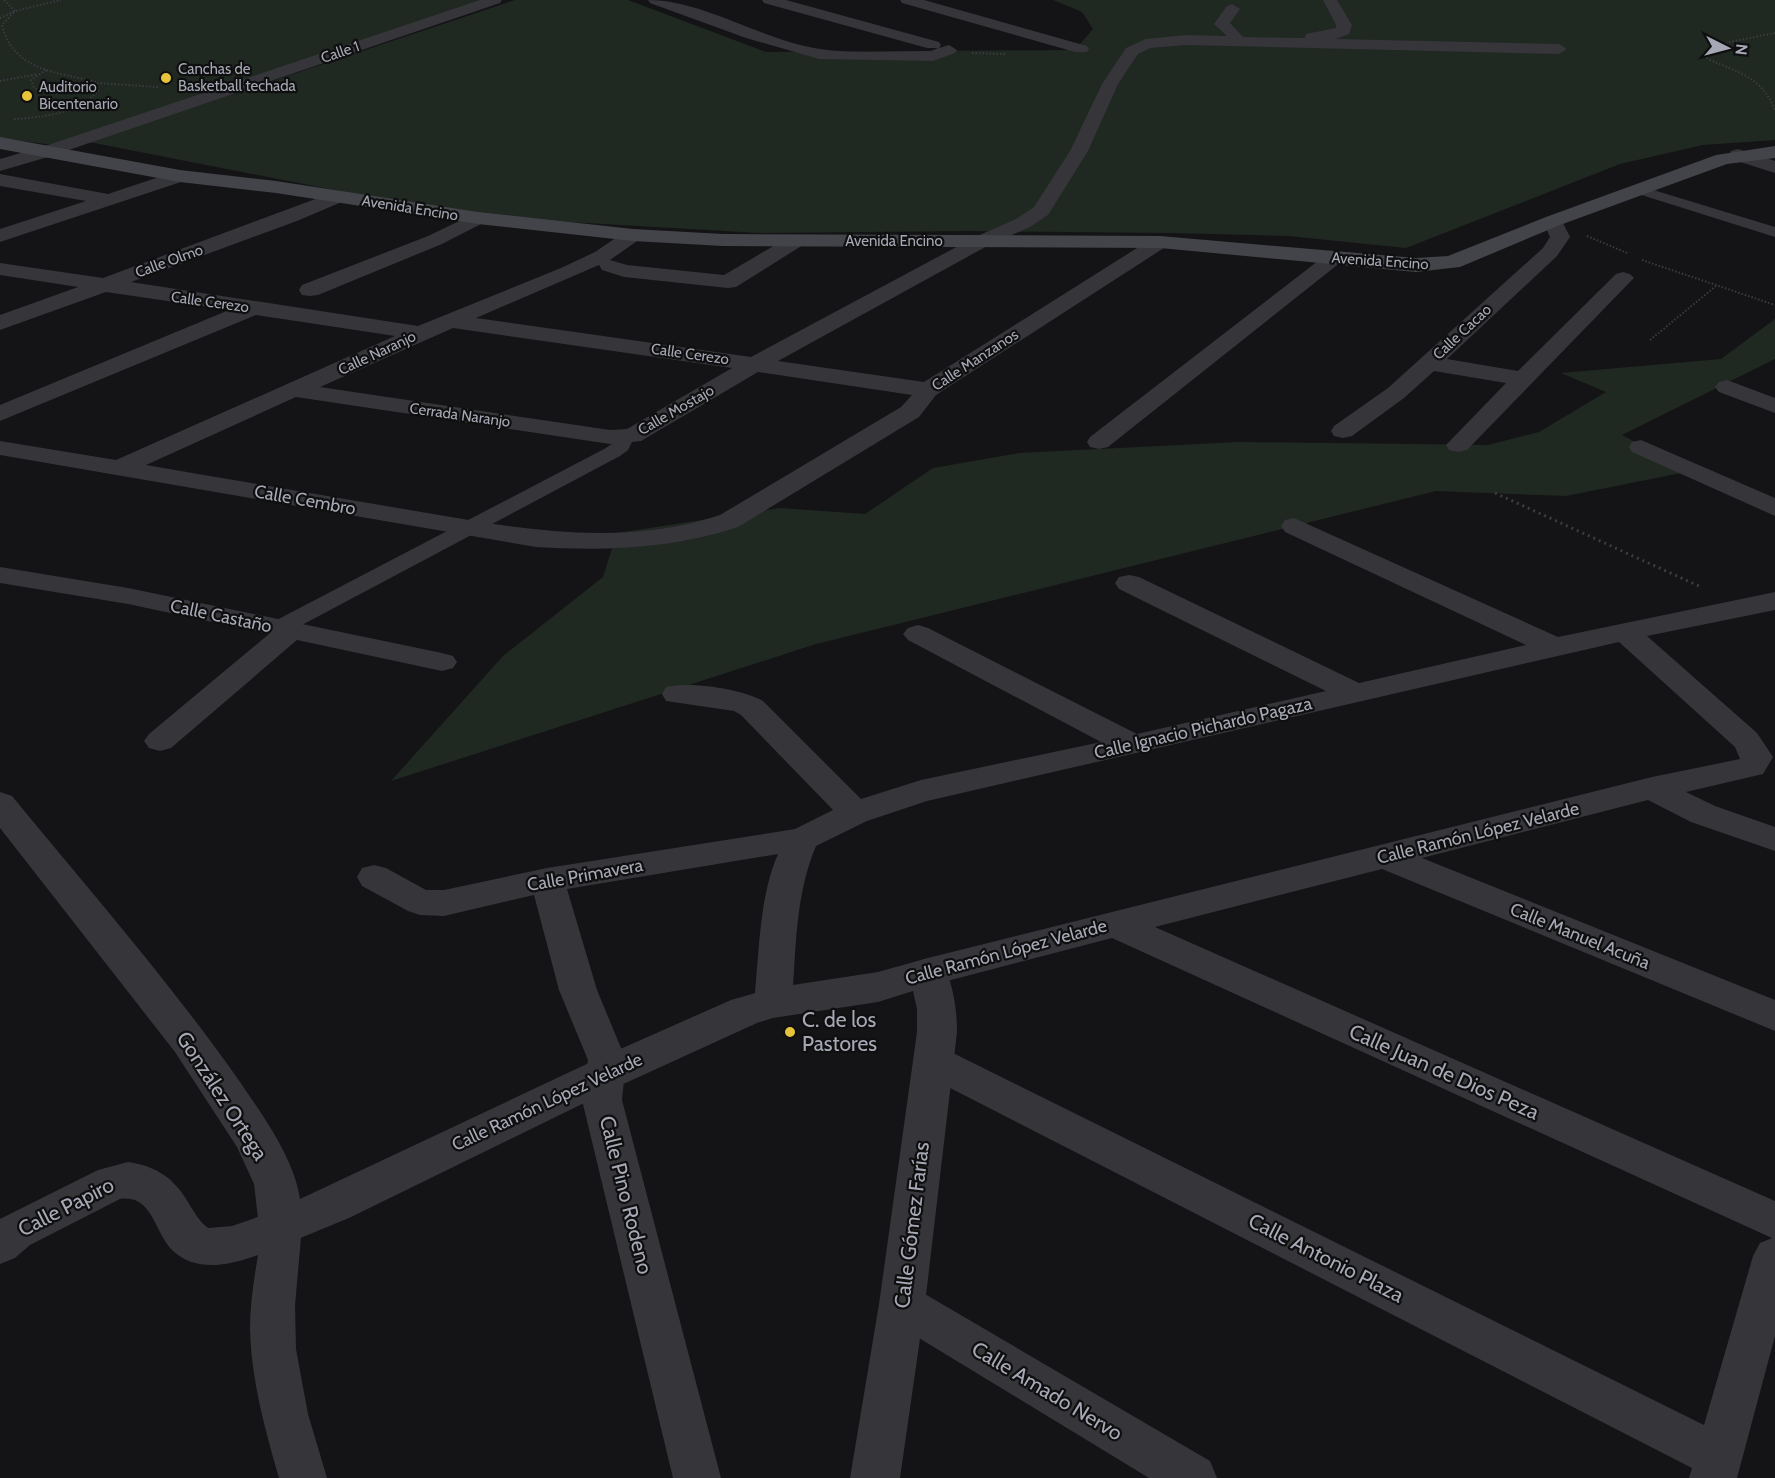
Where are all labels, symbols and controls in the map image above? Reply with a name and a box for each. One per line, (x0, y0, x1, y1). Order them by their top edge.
north arrow (1697, 18, 1757, 78)
street label: Calle 1 (318, 37, 362, 67)
text: N (1731, 43, 1751, 56)
place label: Canchas de Basketball techada (178, 60, 297, 95)
marker: Canchas de Basketball techada (159, 71, 173, 85)
place label: Auditorio Bicentenario (39, 78, 118, 113)
marker: Auditorio Bicentenario (20, 89, 34, 103)
street label: Avenida Encino (361, 192, 459, 224)
street label: Avenida Encino (845, 232, 943, 250)
street label: Calle Olmo (133, 240, 205, 282)
street label: Avenida Encino (1331, 249, 1429, 273)
street label: Calle Cerezo (170, 288, 250, 316)
street label: Calle Cacao (1429, 300, 1495, 364)
street label: Calle Manzanos (928, 325, 1022, 395)
street label: Calle Naranjo (335, 327, 419, 379)
street label: Calle Cerezo (650, 340, 730, 368)
street label: Calle Mostajo (635, 381, 717, 439)
street label: Cerrada Naranjo (409, 399, 511, 431)
street label: Calle Cembro (253, 480, 358, 520)
street label: Calle Castaño (168, 595, 274, 638)
street label: Calle Ignacio Pichardo Pagaza (1092, 692, 1314, 764)
street label: Calle Ramón López Velarde (1375, 797, 1581, 869)
street label: Calle Primavera (525, 854, 645, 896)
street label: Calle Manuel Acuña (1507, 898, 1653, 974)
street label: Calle Ramón López Velarde (903, 914, 1109, 990)
place label: C. de los Pastores (802, 1007, 877, 1056)
street label: Calle Juan de Dios Peza (1345, 1018, 1543, 1125)
marker: C. de los Pastores (783, 1025, 797, 1039)
street label: González Ortega (172, 1027, 273, 1165)
street label: Calle Ramón López Velarde (448, 1048, 646, 1156)
street label: Calle Pino Rodeno (595, 1113, 658, 1277)
street label: Calle Gómez Farías (889, 1140, 934, 1310)
street label: Calle Papiro (14, 1172, 118, 1241)
street label: Calle Antonio Plaza (1244, 1208, 1408, 1307)
street label: Calle Amado Nervo (967, 1336, 1127, 1445)

